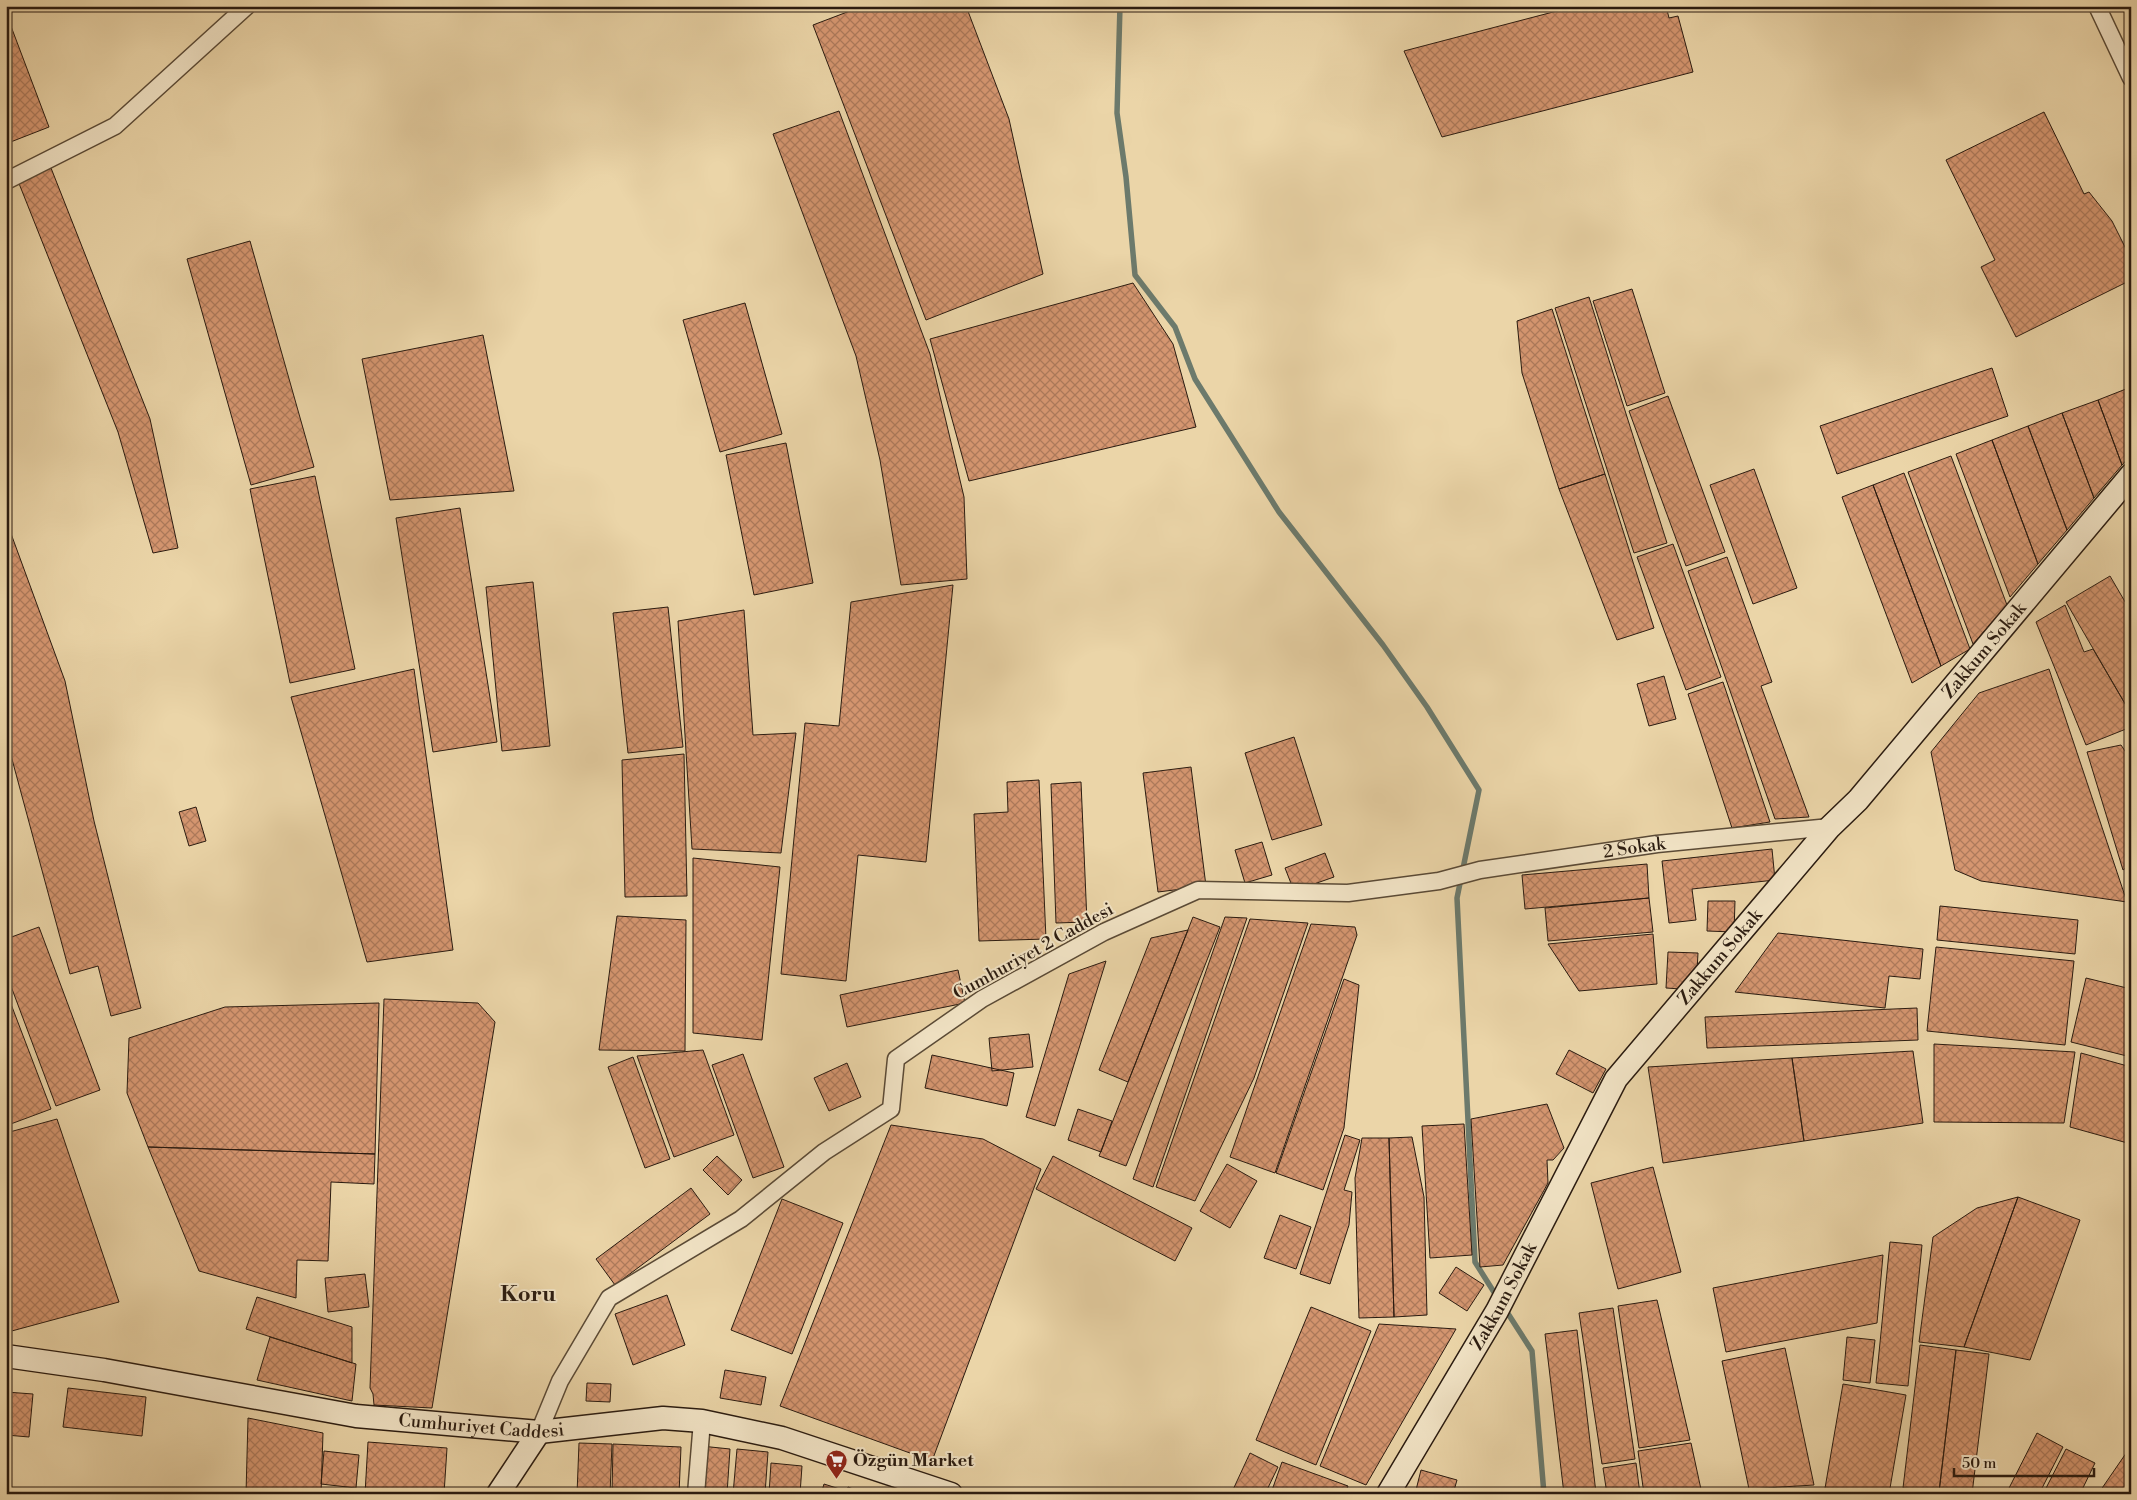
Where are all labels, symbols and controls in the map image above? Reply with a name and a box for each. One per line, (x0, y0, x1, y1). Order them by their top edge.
street label: Zakkum Sokak (1937, 596, 2032, 703)
street label: 2 Sokak (1601, 832, 1668, 864)
street label: Cumhuriyet 2 Caddesi (949, 898, 1118, 1005)
street label: Zakkum Sokak (1673, 903, 1768, 1010)
street label: Zakkum Sokak (1465, 1237, 1543, 1354)
district label: Koru (500, 1281, 556, 1308)
street label: Cumhuriyet Caddesi (398, 1409, 565, 1444)
scale bar (1954, 1445, 2094, 1477)
supermarket icon: Özgün Market (825, 1448, 849, 1479)
place label: Özgün Market (853, 1449, 974, 1472)
text: 50 m (1962, 1454, 1996, 1473)

